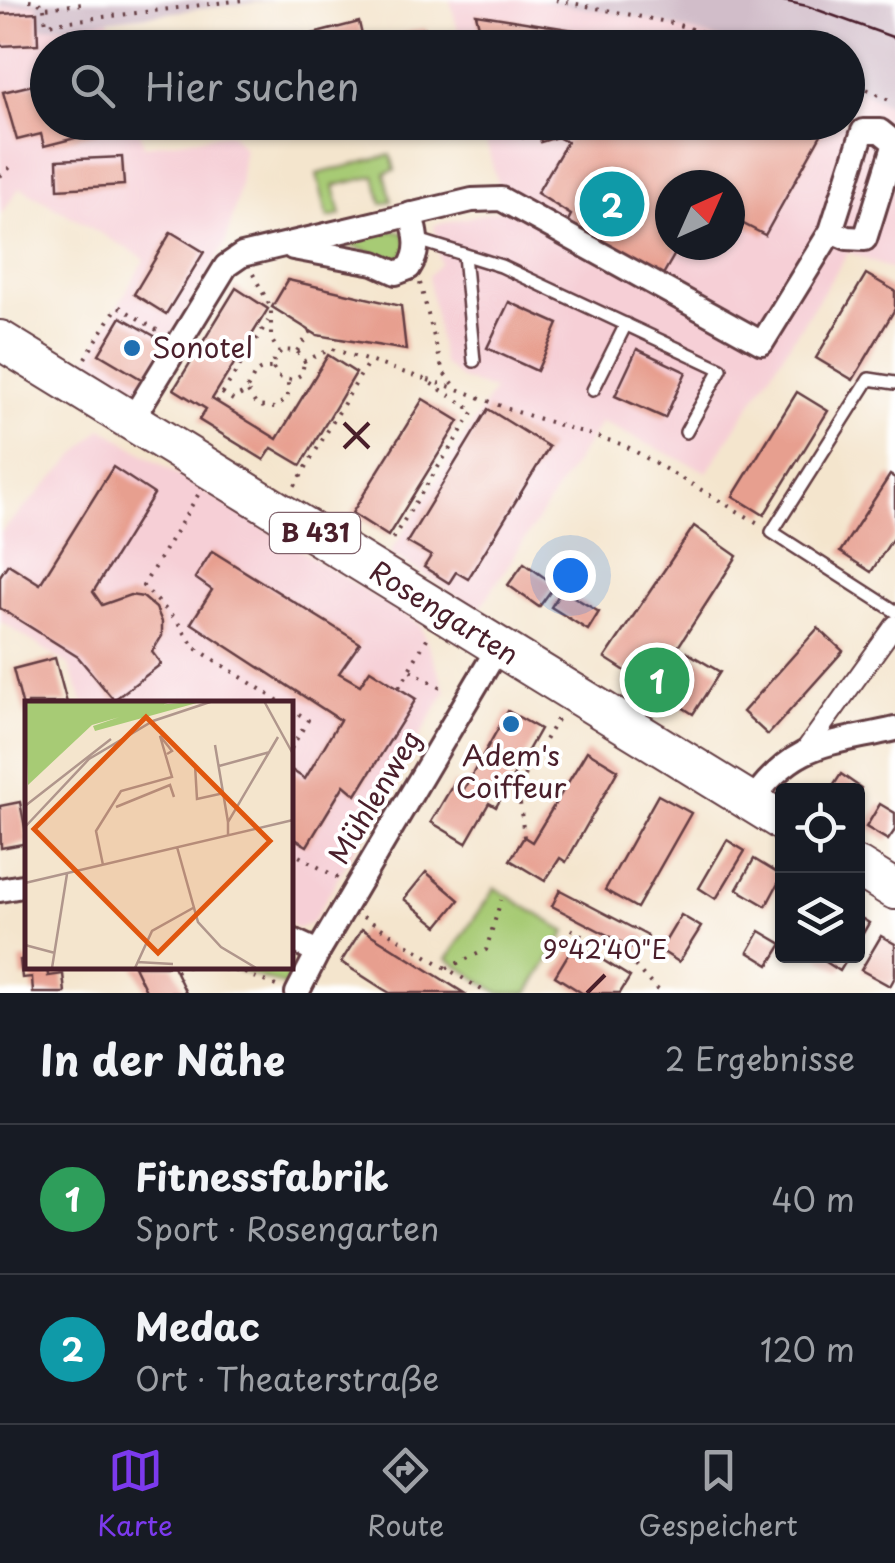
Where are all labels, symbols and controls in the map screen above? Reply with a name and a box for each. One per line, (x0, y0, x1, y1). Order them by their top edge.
search box (30, 30, 865, 140)
text: Hier suchen (145, 57, 359, 114)
icon: search (65, 58, 120, 113)
pin: 2 (580, 166, 644, 242)
north arrow (655, 170, 745, 260)
place label: Sonotel (152, 325, 253, 368)
marker: Sonotel (121, 337, 143, 359)
road number: B 431 (270, 513, 360, 553)
street label: Rosengarten (362, 549, 528, 675)
your location (545, 550, 596, 601)
pin: 1 (624, 642, 690, 718)
inset map (25, 701, 292, 968)
marker: Adem's Coiffeur (500, 713, 522, 735)
street label: Mühlenweg (317, 721, 431, 872)
place label: Adem's Coiffeur (456, 733, 566, 808)
map controls (775, 783, 865, 963)
button: locate (775, 783, 865, 873)
button: layers (775, 873, 865, 963)
text: 9°42'40"E (543, 930, 667, 968)
text: In der Nähe (40, 1027, 285, 1090)
text: 2 Ergebnisse (665, 1034, 855, 1082)
text: Fitnessfabrik (135, 1147, 389, 1204)
text: 1 (65, 1175, 80, 1223)
text: 40 m (771, 1175, 855, 1223)
text: Sport · Rosengarten (135, 1204, 439, 1252)
text: Medac (135, 1297, 260, 1354)
text: 2 (61, 1325, 84, 1373)
text: 120 m (760, 1325, 855, 1373)
text: Ort · Theaterstraße (135, 1354, 439, 1402)
tab: Karte (97, 1443, 173, 1546)
tab: Route (367, 1443, 444, 1546)
tab: Gespeichert (639, 1443, 798, 1546)

